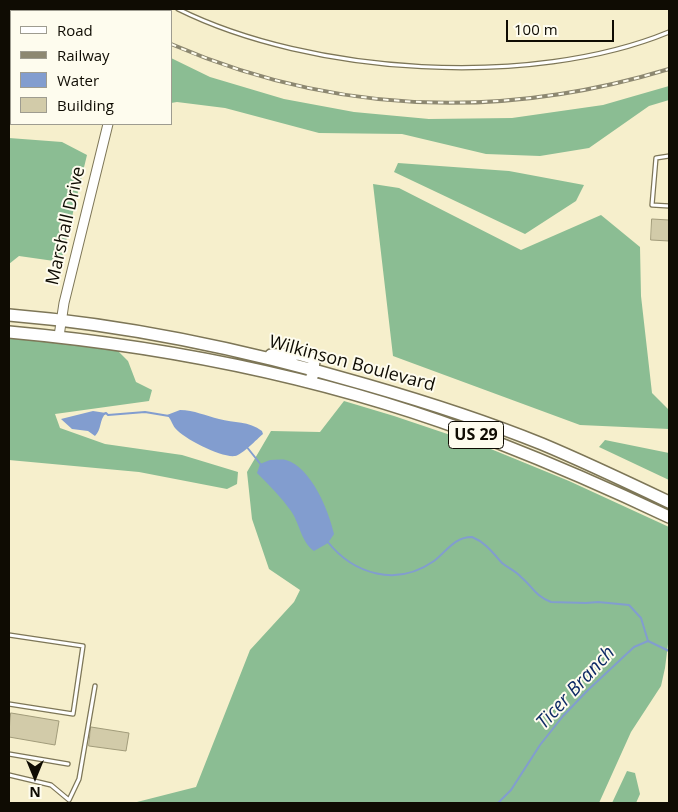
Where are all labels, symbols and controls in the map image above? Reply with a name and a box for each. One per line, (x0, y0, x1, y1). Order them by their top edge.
legend (10, 10, 172, 125)
scale bar (508, 10, 616, 42)
text: 100 m (514, 19, 558, 39)
text: Road (57, 20, 93, 40)
text: Railway (57, 45, 110, 65)
text: Water (57, 70, 99, 90)
text: Building (57, 95, 114, 115)
street label: Marshall Drive (42, 165, 90, 287)
street label: Wilkinson Boulevard (266, 331, 438, 397)
road number: US 29 (448, 422, 504, 448)
water label: Ticer Branch (532, 642, 620, 734)
north arrow (10, 752, 60, 802)
text: N (29, 783, 41, 802)

